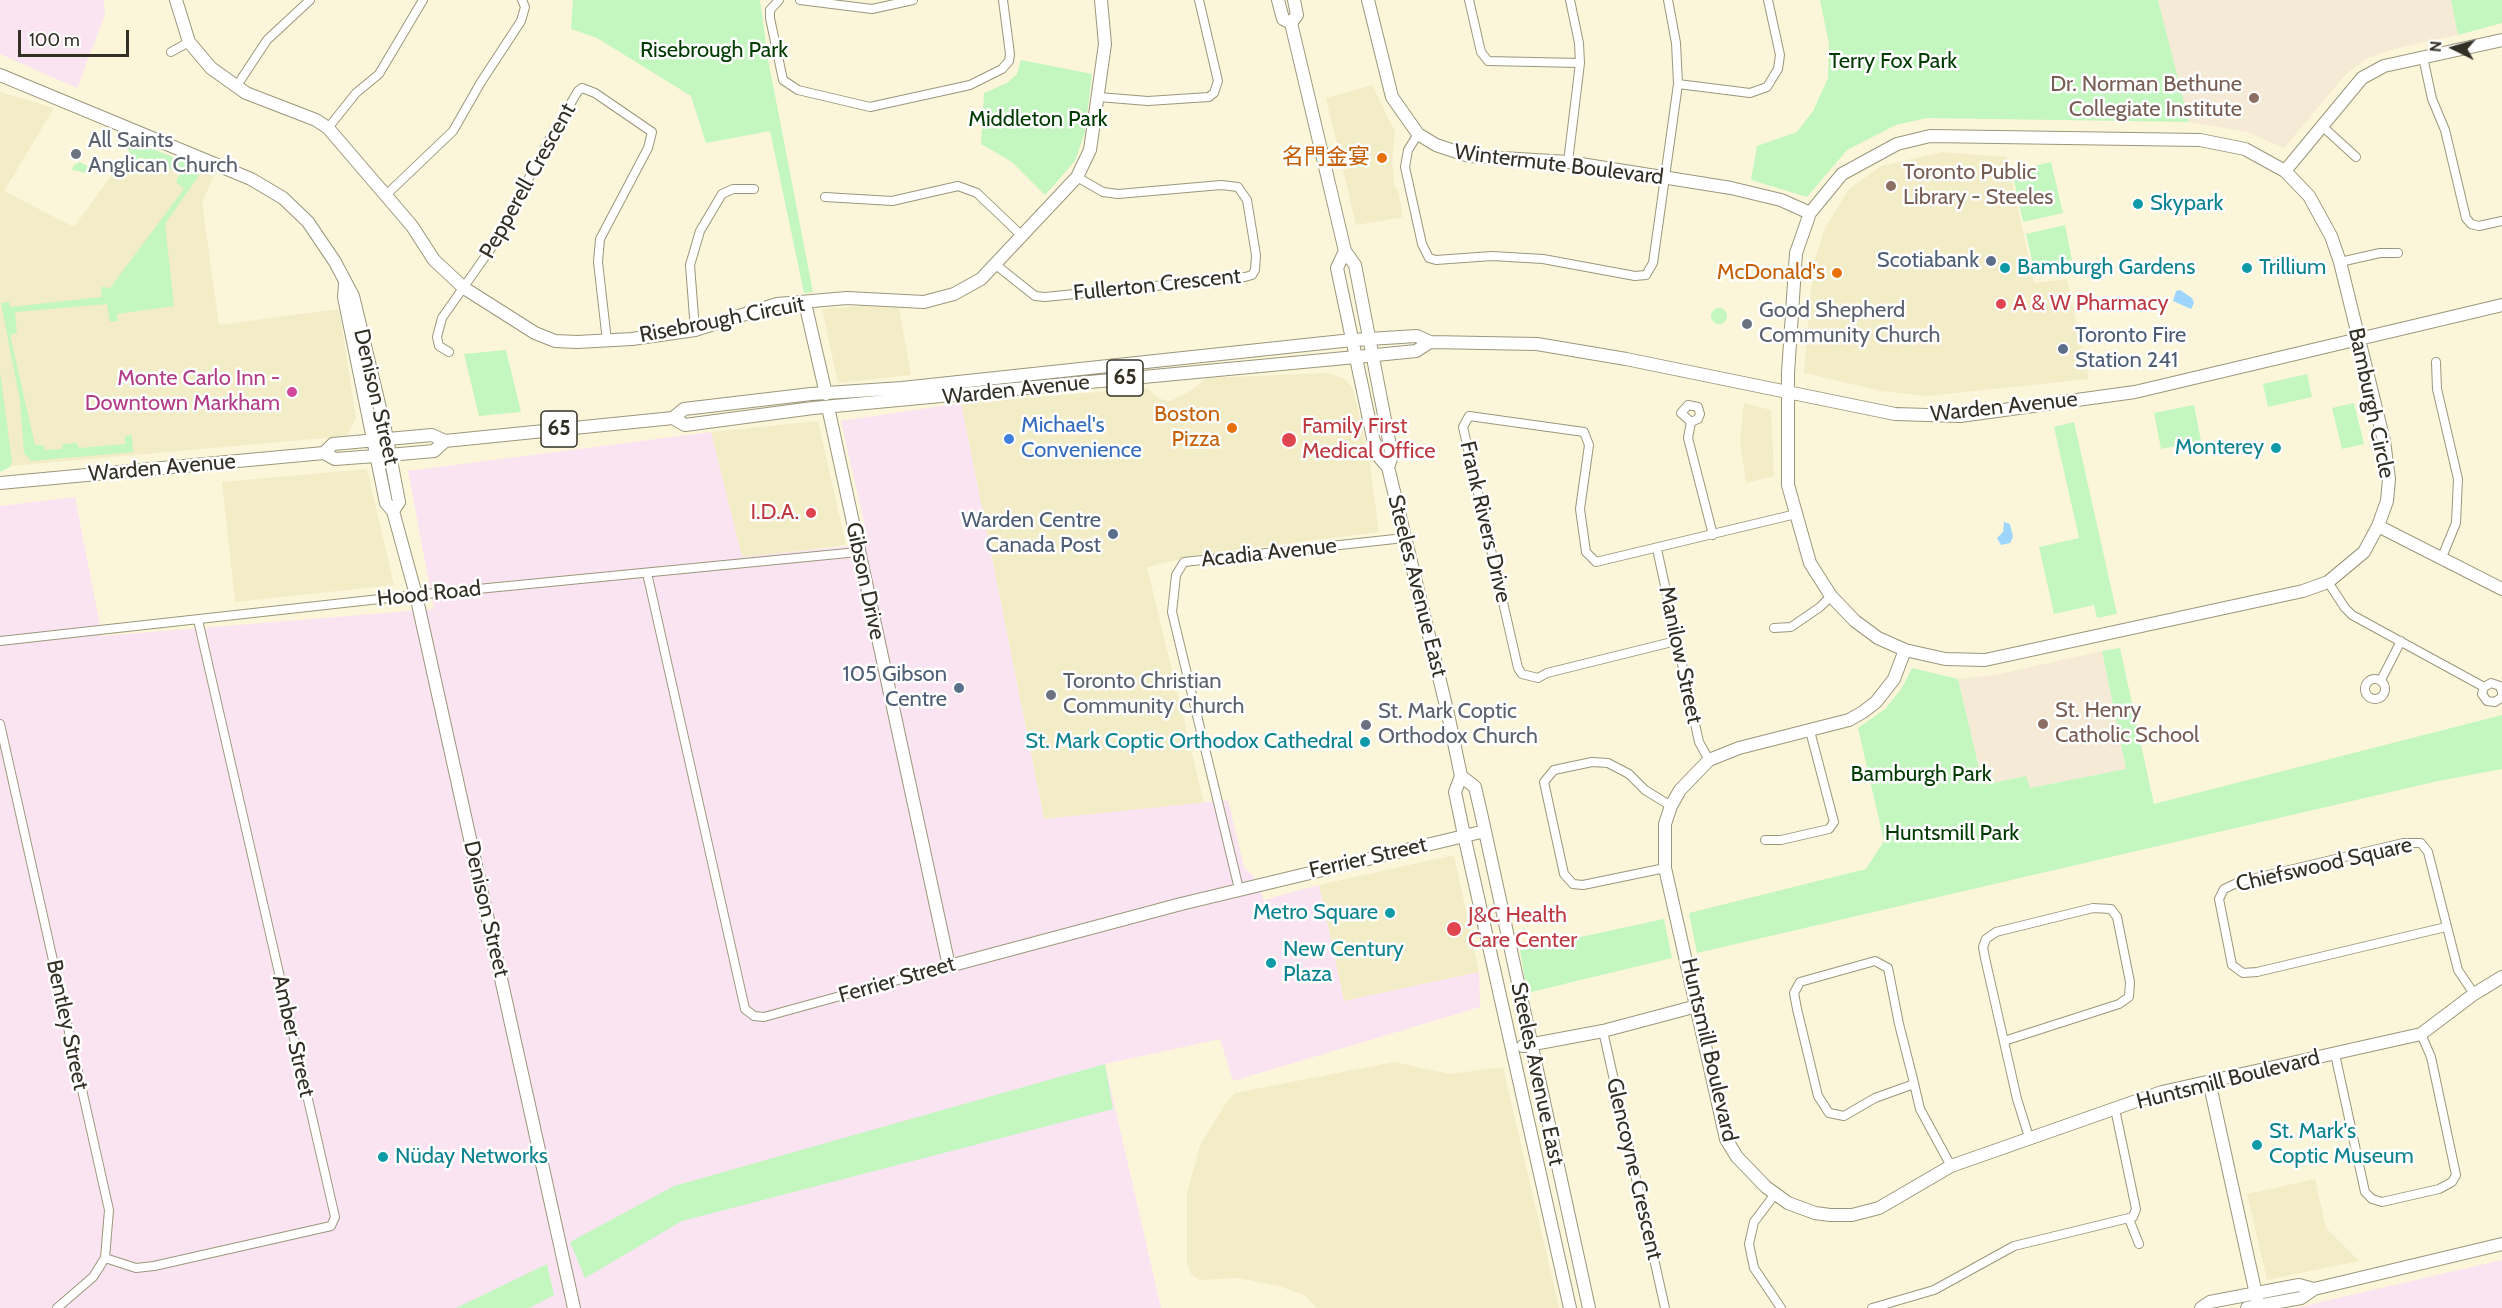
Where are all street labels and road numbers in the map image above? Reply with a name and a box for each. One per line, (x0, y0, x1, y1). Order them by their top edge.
street label: Pepperell Crescent (474, 99, 582, 263)
street label: Wintermute Boulevard (1453, 139, 1665, 191)
street label: Fullerton Crescent (1072, 263, 1242, 307)
street label: Risebrough Circuit (637, 291, 807, 349)
street label: Bamburgh Circle (2342, 325, 2400, 481)
street label: Denison Street (347, 326, 405, 468)
road number: 65 (1107, 360, 1143, 396)
street label: Warden Avenue (941, 369, 1091, 411)
street label: Warden Avenue (1929, 386, 2079, 428)
road number: 65 (541, 411, 577, 447)
street label: Frank Rivers Drive (1454, 439, 1516, 605)
street label: Warden Avenue (87, 448, 237, 488)
street label: Steeles Avenue East (1382, 492, 1452, 680)
street label: Gibson Drive (840, 520, 890, 642)
street label: Acadia Avenue (1200, 533, 1338, 573)
street label: Hood Road (376, 575, 482, 613)
street label: Manilow Street (1653, 584, 1707, 726)
street label: Ferrier Street (1307, 832, 1429, 884)
street label: Chiefswood Square (2233, 832, 2415, 898)
street label: Denison Street (457, 838, 515, 980)
street label: Ferrier Street (836, 951, 958, 1009)
street label: Huntsmill Boulevard (1675, 955, 1743, 1145)
street label: Bentley Street (40, 957, 94, 1093)
street label: Amber Street (266, 972, 320, 1100)
street label: Steeles Avenue East (1505, 980, 1569, 1168)
street label: Huntsmill Boulevard (2134, 1044, 2322, 1116)
street label: Glencoyne Crescent (1600, 1076, 1668, 1262)

